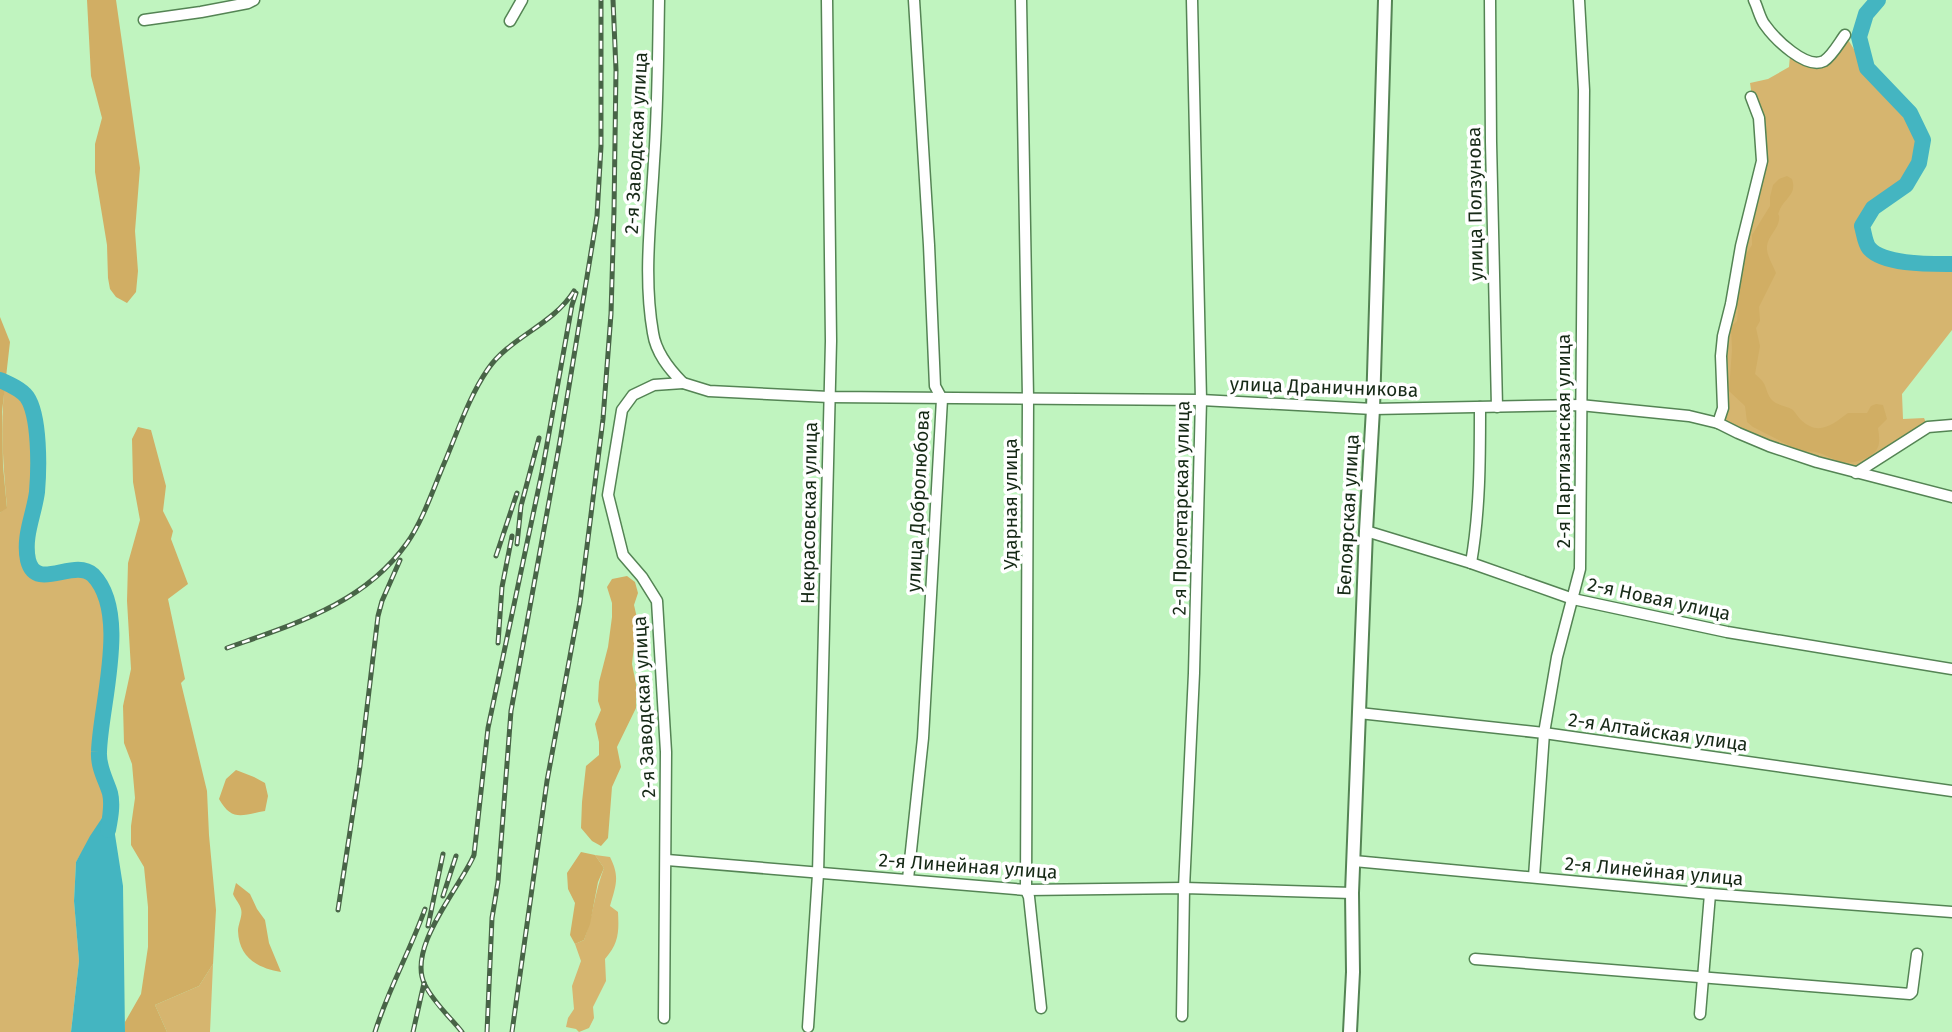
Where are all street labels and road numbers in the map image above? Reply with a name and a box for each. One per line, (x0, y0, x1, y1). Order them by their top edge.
street label: 2-я Заводская улица (620, 51, 652, 235)
street label: улица Ползунова (1462, 127, 1488, 281)
street label: 2-я Партизанская улица (1552, 334, 1575, 548)
street label: улица Драничникова (1229, 372, 1419, 402)
street label: 2-я Пролетарская улица (1168, 400, 1194, 616)
street label: улица Добролюбова (902, 409, 934, 593)
street label: Некрасовская улица (796, 422, 822, 604)
street label: Белоярская улица (1332, 433, 1364, 597)
street label: Ударная улица (999, 438, 1022, 570)
street label: 2-я Новая улица (1585, 573, 1733, 625)
street label: 2-я Заводская улица (628, 615, 660, 799)
street label: 2-я Алтайская улица (1567, 708, 1749, 756)
street label: 2-я Линейная улица (878, 848, 1058, 884)
street label: 2-я Линейная улица (1564, 852, 1744, 890)

